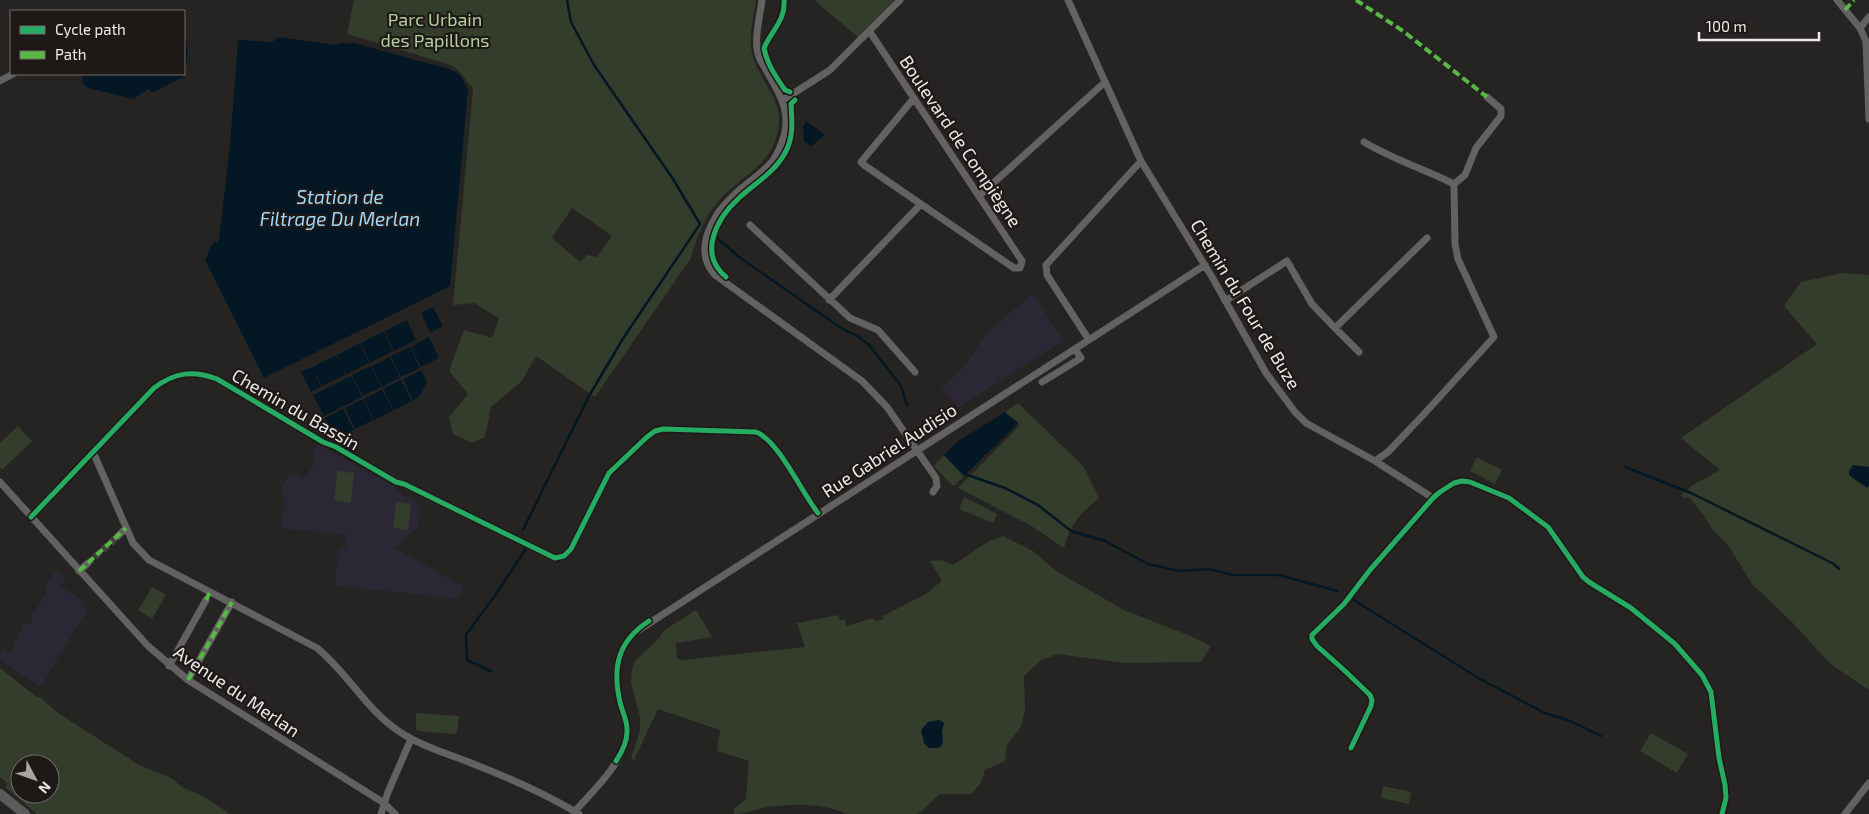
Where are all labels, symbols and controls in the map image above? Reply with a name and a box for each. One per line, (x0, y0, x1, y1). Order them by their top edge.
park label: Parc Urbain des Papillons (381, 8, 490, 51)
legend (10, 10, 185, 75)
scale bar (1699, 10, 1819, 42)
text: 100 m (1706, 17, 1747, 35)
text: Cycle path (55, 20, 126, 38)
text: Path (55, 45, 86, 63)
street label: Boulevard de Compiègne (895, 51, 1027, 231)
water label: Station de Filtrage Du Merlan (260, 185, 420, 230)
street label: Chemin du Four de Buze (1186, 215, 1306, 393)
street label: Chemin du Bassin (228, 363, 364, 455)
street label: Rue Gabriel Audisio (817, 398, 961, 502)
street label: Avenue du Merlan (170, 641, 304, 741)
north arrow (10, 754, 60, 804)
text: N (35, 778, 55, 797)

